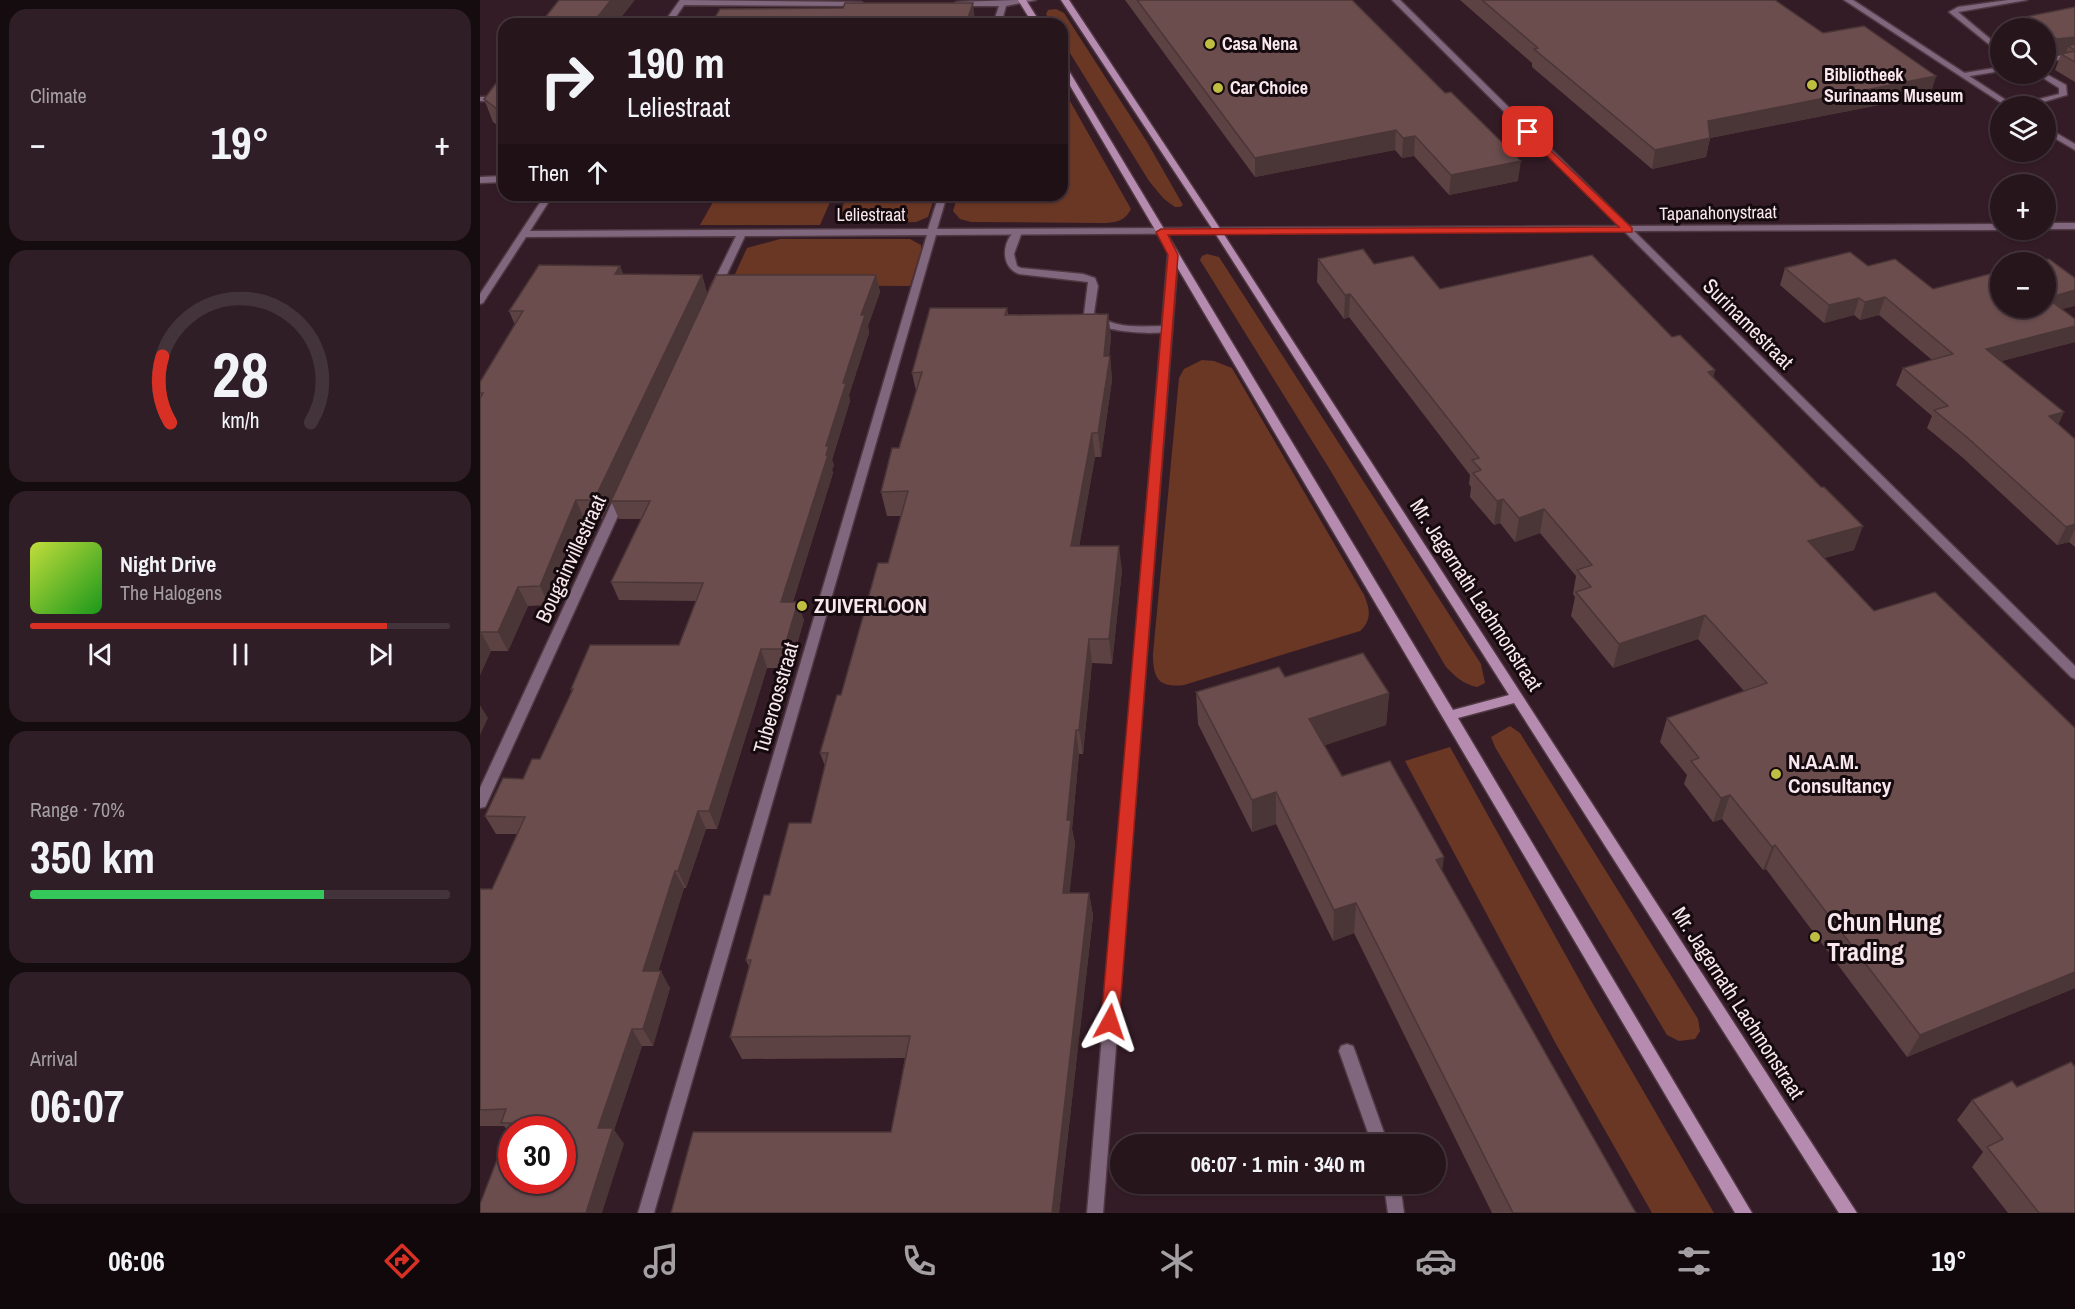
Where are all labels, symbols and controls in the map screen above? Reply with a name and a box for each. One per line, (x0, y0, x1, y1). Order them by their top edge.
map controls (1990, 18, 2056, 318)
button: search (1990, 18, 2056, 84)
place label: Casa Nena (1222, 31, 1298, 56)
text: 190 m (627, 35, 725, 91)
marker: Casa Nena (1203, 37, 1217, 51)
icon: right (528, 42, 606, 120)
place label: Bibliotheek Surinaams Museum (1824, 62, 1963, 108)
place label: Car Choice (1230, 75, 1308, 100)
marker: Bibliotheek Surinaams Museum (1805, 78, 1819, 92)
marker: Car Choice (1211, 81, 1225, 95)
text: Climate (30, 82, 87, 109)
text: Leliestraat (627, 89, 730, 125)
button: layers (1990, 96, 2056, 162)
pin (1502, 106, 1553, 157)
text: 19° (210, 112, 270, 173)
icon: arrive (1511, 115, 1544, 148)
text: − (30, 121, 46, 165)
text: + (434, 121, 450, 165)
icon: ahead (581, 156, 614, 189)
text: Then (528, 158, 569, 188)
button: + (1990, 174, 2056, 240)
street label: Tapanahonystraat (1659, 199, 1777, 226)
street label: Leliestraat (837, 202, 905, 227)
button: − (1990, 252, 2056, 318)
street label: Surinamestraat (1696, 272, 1800, 376)
text: 28 (212, 332, 268, 416)
text: km/h (221, 406, 259, 435)
street label: Bougainvillestraat (528, 490, 613, 627)
street label: Mr. Jagernath Lachmonstraat (1403, 493, 1550, 697)
text: Night Drive (120, 549, 216, 579)
text: The Halogens (120, 579, 222, 606)
place label: ZUIVERLOON (814, 591, 927, 620)
marker: ZUIVERLOON (795, 599, 809, 613)
icon: previous (84, 638, 117, 671)
icon: pause (224, 638, 257, 671)
icon: next (364, 638, 397, 671)
street label: Tuberoosstraat (746, 639, 805, 757)
place label: N.A.A.M. Consultancy (1788, 747, 1892, 800)
marker: N.A.A.M. Consultancy (1769, 767, 1783, 781)
text: Range · 70% (30, 796, 125, 823)
text: 350 km (30, 826, 155, 887)
street label: Mr. Jagernath Lachmonstraat (1665, 901, 1812, 1105)
place label: Chun Hung Trading (1827, 904, 1942, 969)
marker: Chun Hung Trading (1808, 930, 1822, 944)
position arrow (1078, 990, 1142, 1054)
text: Arrival (30, 1045, 77, 1072)
text: 06:07 (30, 1075, 124, 1136)
speed limit sign: 30 (498, 1116, 576, 1194)
text: 06:07 · 1 min · 340 m (1191, 1149, 1365, 1179)
icon: directions (381, 1240, 423, 1282)
icon: music (640, 1240, 682, 1282)
icon: phone (898, 1240, 940, 1282)
icon: climate (1156, 1240, 1198, 1282)
icon: car (1415, 1240, 1457, 1282)
icon: filters (1673, 1240, 1715, 1282)
text: 06:06 (108, 1243, 165, 1279)
text: 19° (1931, 1243, 1967, 1279)

